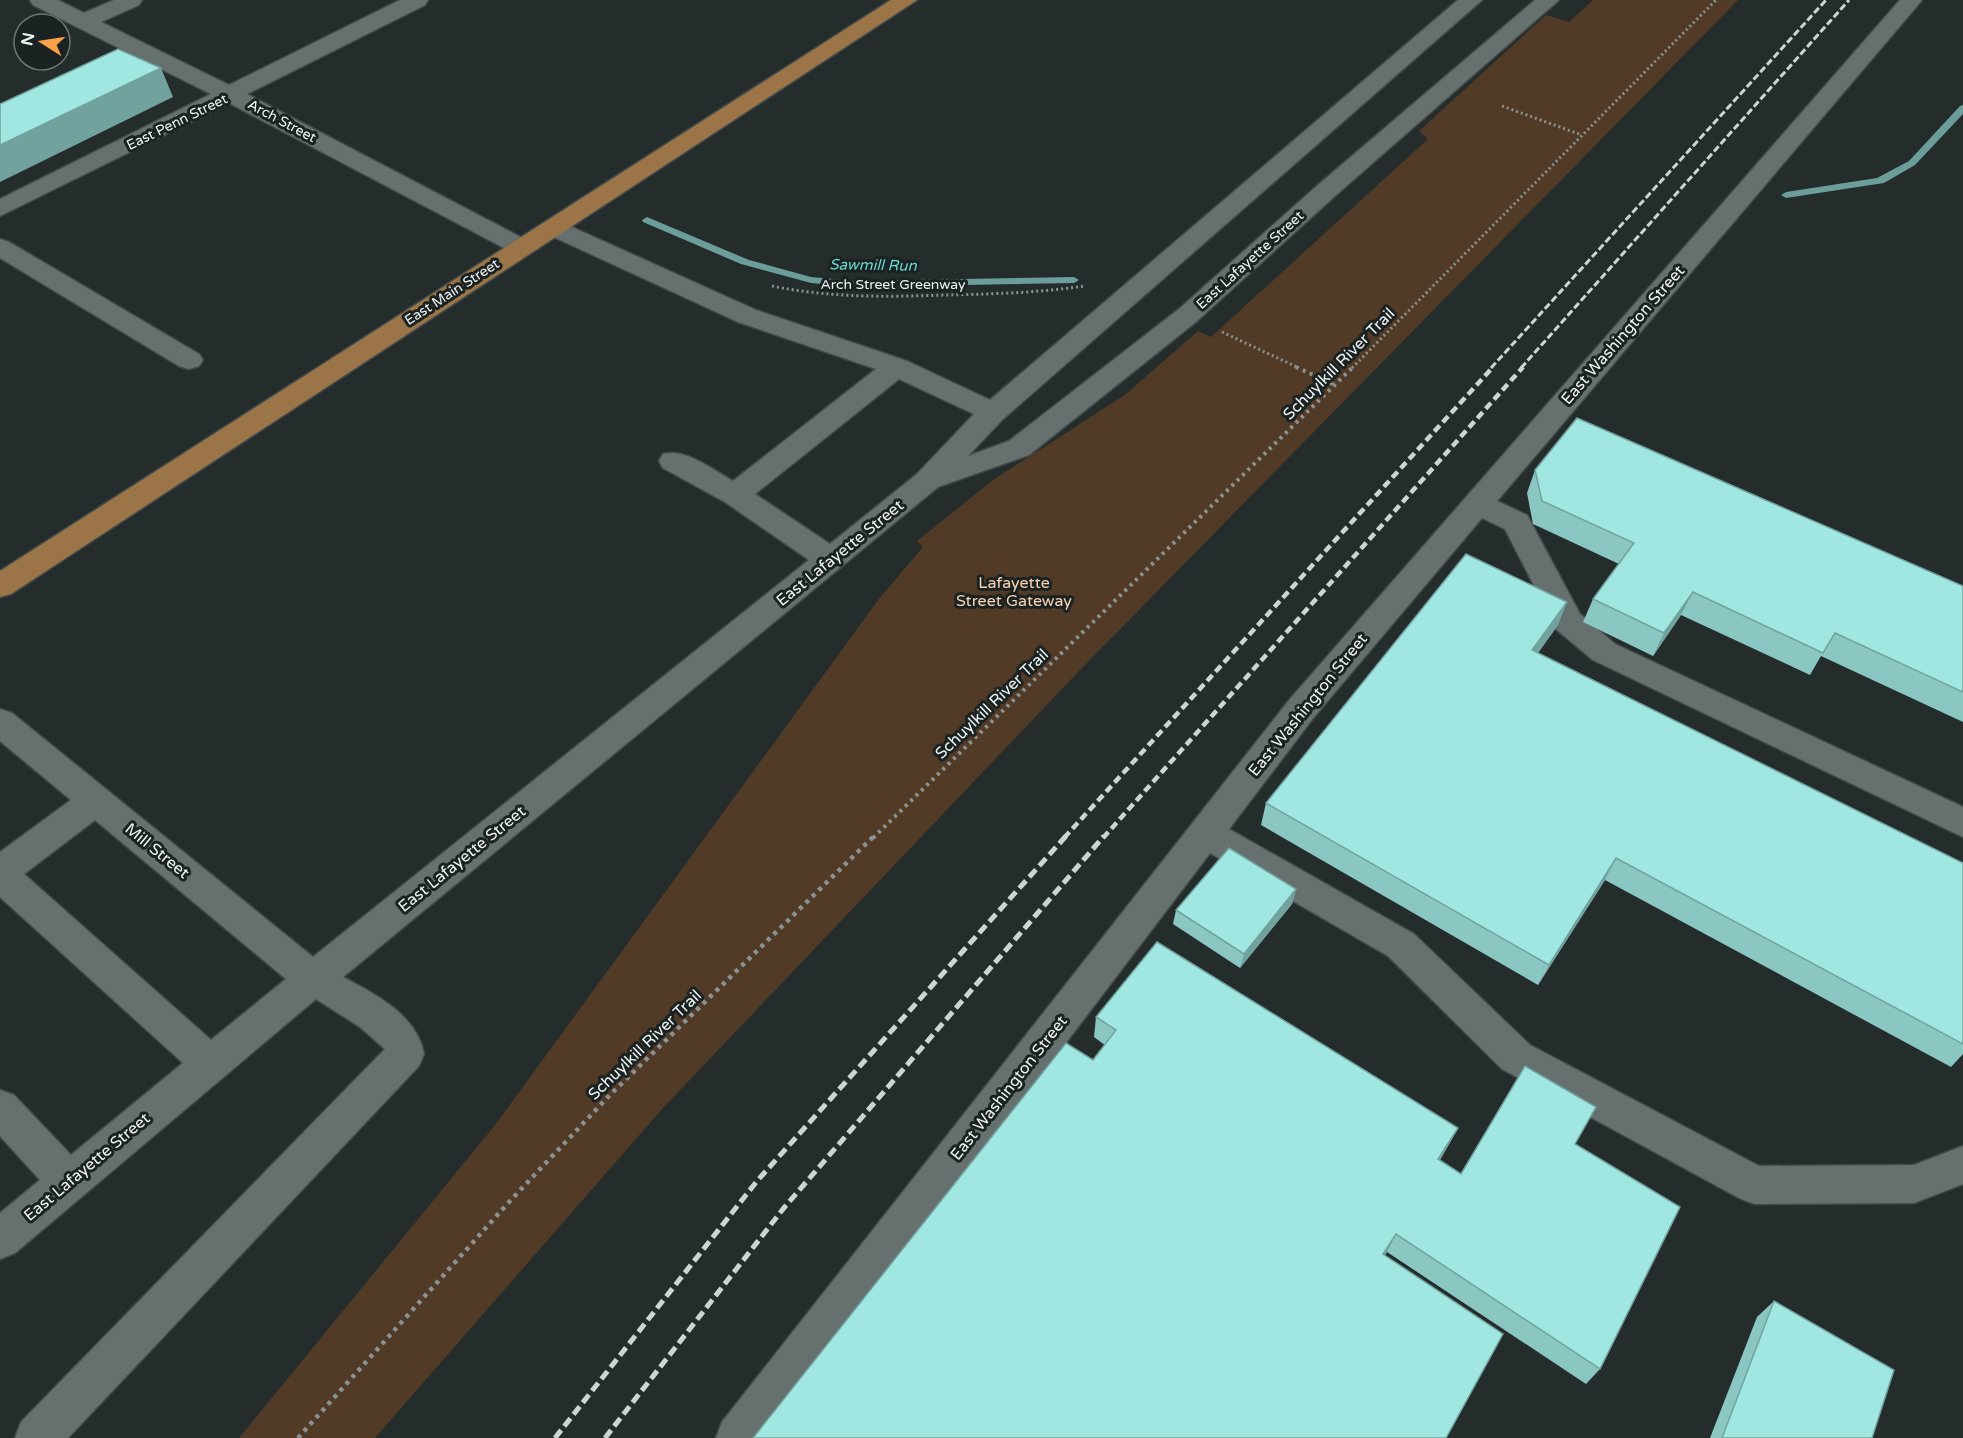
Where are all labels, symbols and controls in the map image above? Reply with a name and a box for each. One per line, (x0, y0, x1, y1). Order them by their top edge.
north arrow (12, 12, 72, 72)
text: N (17, 31, 39, 47)
street label: East Penn Street (124, 90, 231, 154)
street label: Arch Street (245, 96, 320, 146)
street label: East Lafayette Street (1193, 207, 1308, 313)
street label: East Main Street (401, 255, 503, 329)
water label: Sawmill Run (829, 255, 918, 275)
street label: East Washington Street (1557, 261, 1689, 409)
street label: Arch Street Greenway (820, 276, 966, 293)
street label: Schuylkill River Trail (1279, 304, 1399, 424)
street label: East Lafayette Street (772, 495, 908, 611)
park label: Lafayette Street Gateway (956, 573, 1072, 611)
street label: East Washington Street (1244, 629, 1372, 781)
street label: Schuylkill River Trail (931, 645, 1053, 763)
street label: East Lafayette Street (394, 801, 530, 917)
street label: Mill Street (121, 819, 193, 883)
street label: Schuylkill River Trail (584, 986, 706, 1104)
street label: East Washington Street (946, 1012, 1072, 1164)
street label: East Lafayette Street (20, 1108, 154, 1226)

